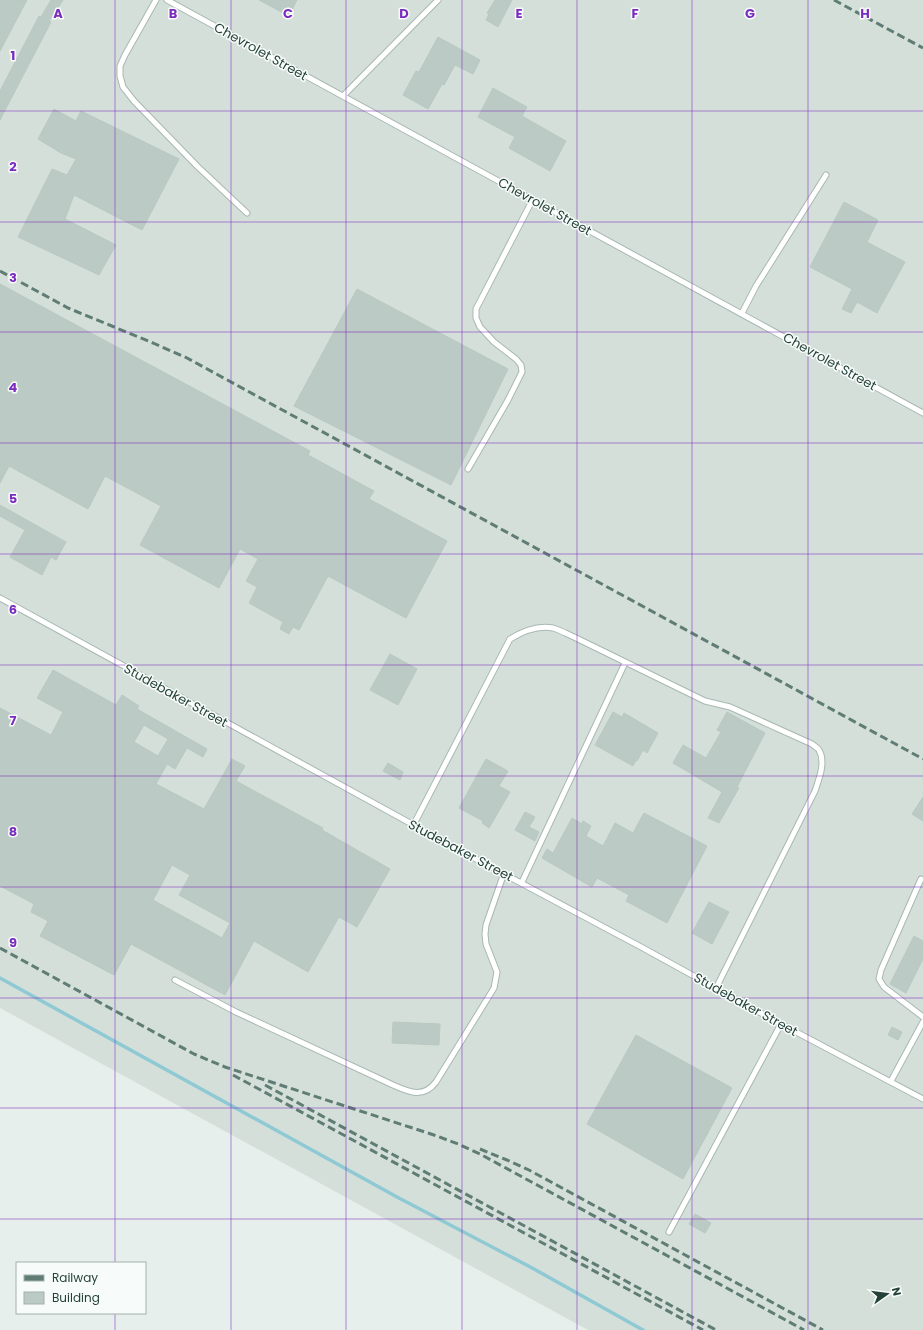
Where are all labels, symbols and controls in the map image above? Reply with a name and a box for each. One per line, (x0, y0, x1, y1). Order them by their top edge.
text: A (53, 4, 63, 23)
text: B (169, 4, 178, 23)
text: C (283, 4, 293, 23)
text: D (399, 4, 409, 23)
text: E (515, 4, 523, 23)
text: F (631, 4, 639, 23)
text: G (745, 4, 755, 23)
text: H (860, 4, 870, 23)
street label: Chevrolet Street (210, 18, 311, 85)
text: 1 (11, 46, 15, 65)
text: 2 (9, 157, 17, 176)
street label: Chevrolet Street (494, 173, 595, 240)
text: 3 (9, 268, 17, 287)
street label: Chevrolet Street (779, 328, 880, 395)
text: 4 (9, 378, 18, 397)
text: 5 (9, 489, 17, 508)
text: 6 (9, 600, 17, 619)
street label: Studebaker Street (120, 659, 231, 732)
text: 7 (10, 711, 17, 730)
street label: Studebaker Street (405, 815, 517, 886)
text: 8 (9, 822, 17, 841)
text: 9 (9, 933, 17, 952)
street label: Studebaker Street (690, 968, 801, 1041)
legend (16, 1262, 146, 1314)
text: Railway (52, 1269, 98, 1286)
north arrow (867, 1274, 907, 1314)
text: N (888, 1286, 905, 1298)
text: Building (52, 1289, 100, 1306)

